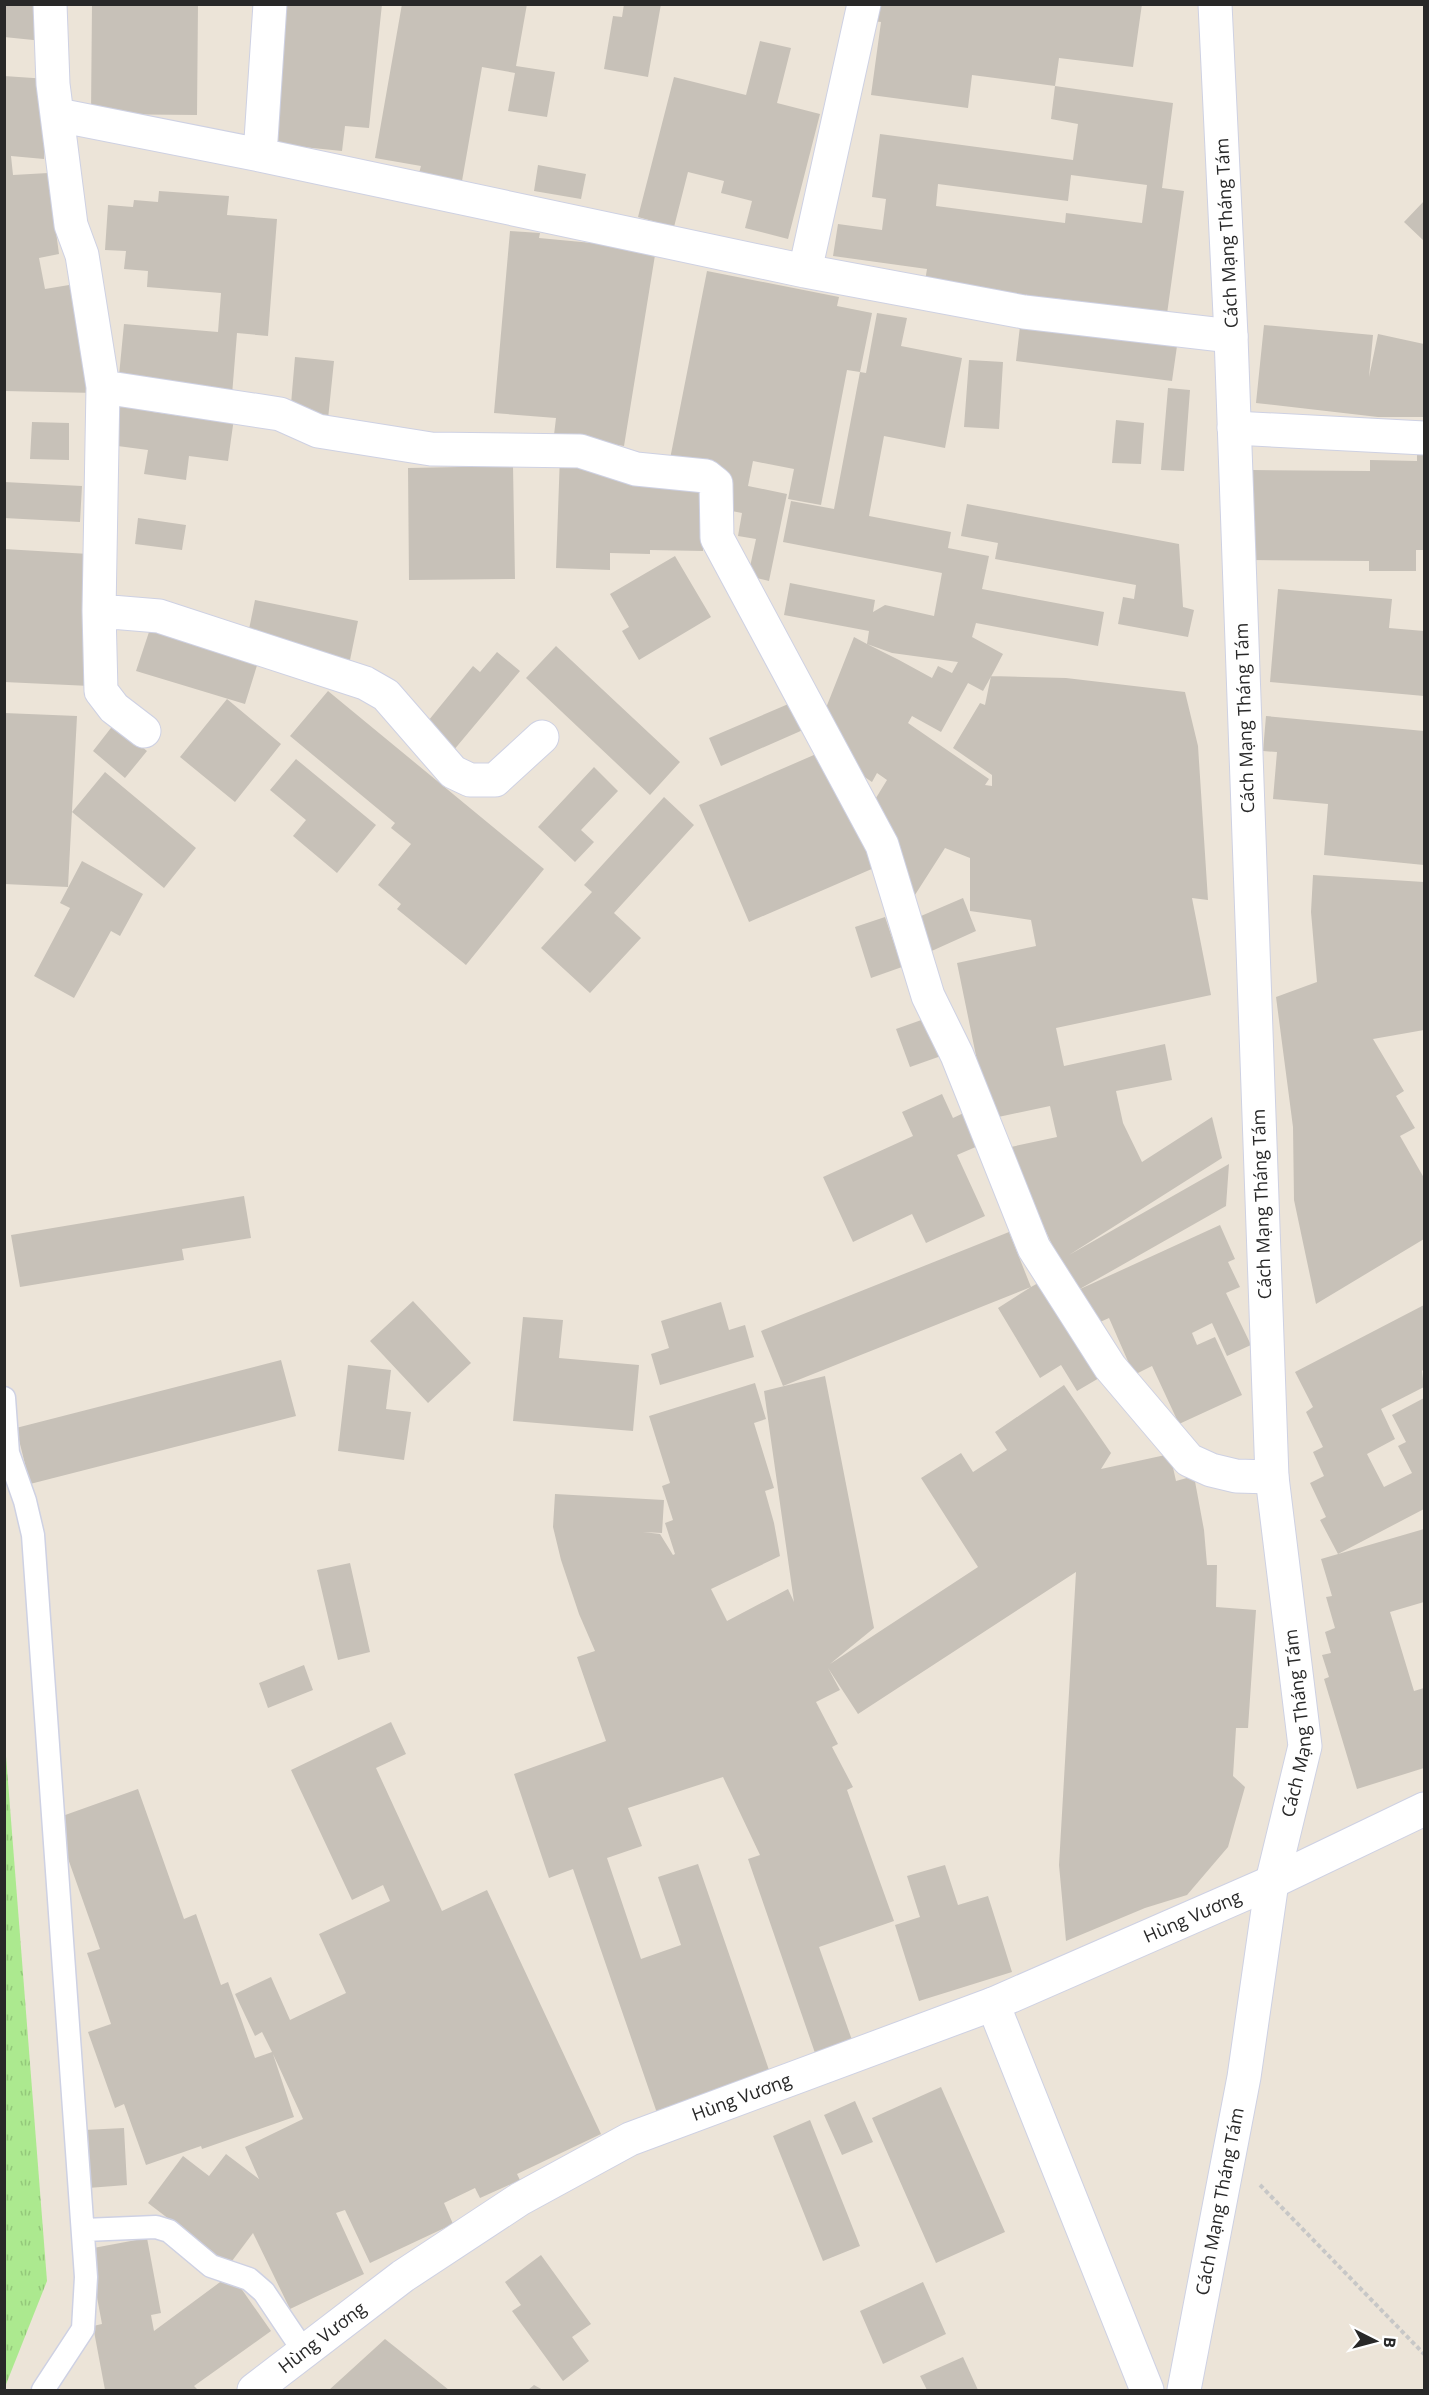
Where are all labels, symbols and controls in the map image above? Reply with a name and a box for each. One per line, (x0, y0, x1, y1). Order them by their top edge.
street label: Cách Mạng Tháng Tám (1209, 137, 1243, 329)
street label: Cách Mạng Tháng Tám (1229, 622, 1259, 814)
street label: Cách Mạng Tháng Tám (1246, 1108, 1276, 1300)
street label: Cách Mạng Tháng Tám (1275, 1628, 1316, 1819)
street label: Hùng Vương (1139, 1884, 1245, 1948)
street label: Hùng Vương (688, 2067, 795, 2126)
street label: Cách Mạng Tháng Tám (1189, 2105, 1249, 2297)
street label: Hùng Vương (273, 2296, 371, 2378)
north arrow (1345, 2311, 1405, 2371)
text: B (1378, 2336, 1401, 2349)

